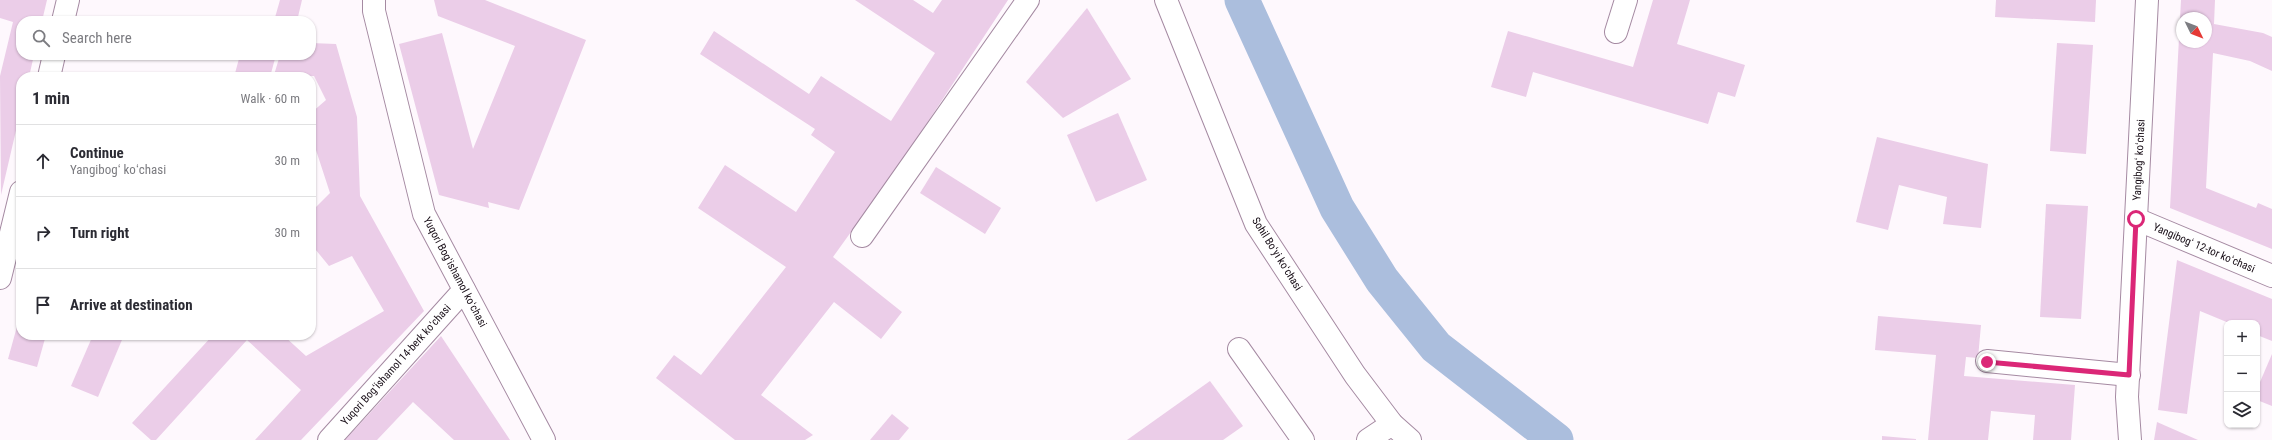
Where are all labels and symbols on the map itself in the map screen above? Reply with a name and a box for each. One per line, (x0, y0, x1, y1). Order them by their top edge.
north arrow (2176, 12, 2212, 48)
street label: Yangibogʻ koʻchasi (2130, 119, 2148, 201)
route start (2127, 210, 2145, 228)
street label: Yuqori Bogʻishamol koʻchasi (420, 215, 490, 329)
street label: Sohil Boʻyi koʻchasi (1249, 215, 1305, 293)
street label: Yangibogʻ 12-tor koʻchasi (2151, 221, 2257, 275)
street label: Yuqori Bogʻishamol 14-berk koʻchasi (338, 302, 454, 428)
route end (1978, 353, 1996, 371)

